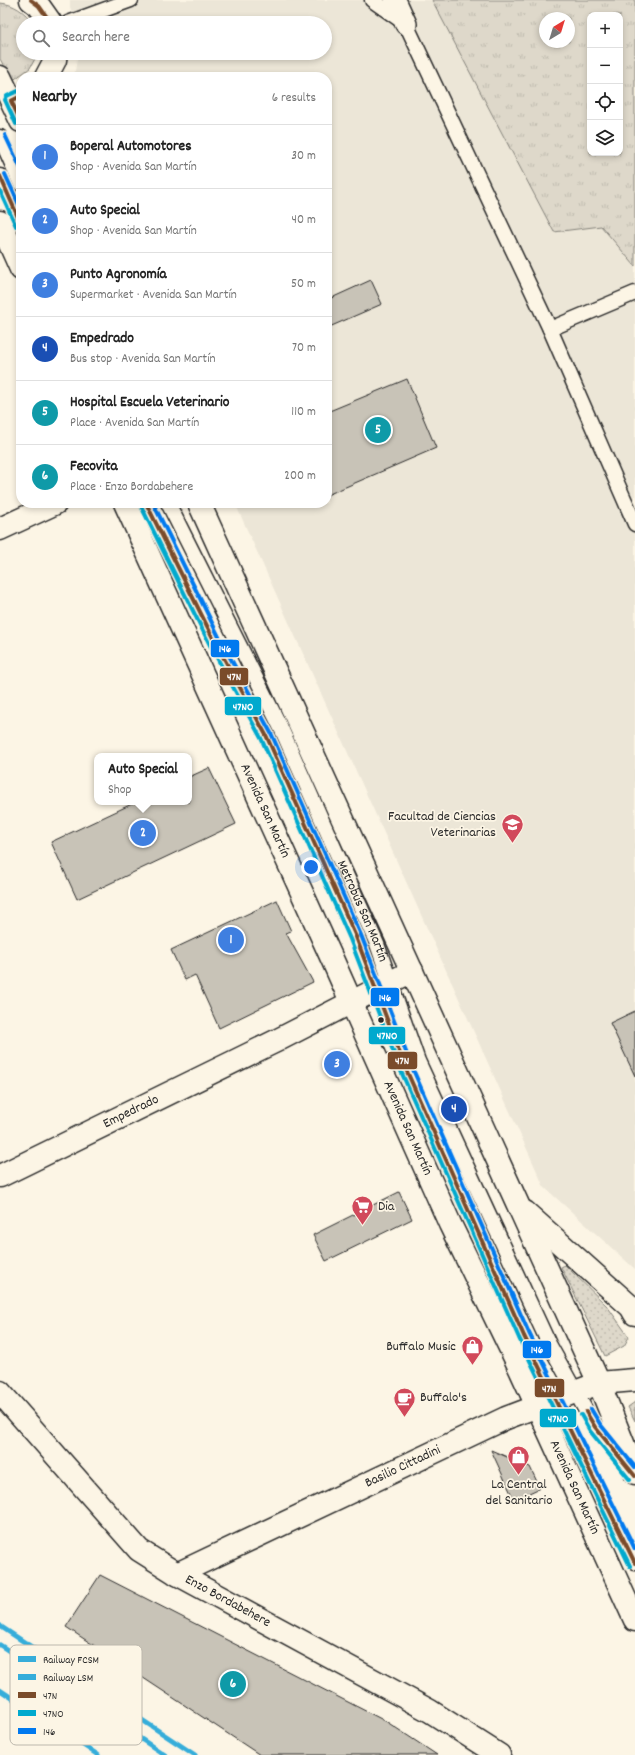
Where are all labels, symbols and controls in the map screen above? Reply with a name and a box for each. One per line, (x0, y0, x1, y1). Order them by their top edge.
north arrow (539, 12, 575, 48)
map controls (587, 12, 623, 156)
button: + (587, 12, 623, 48)
search box (16, 16, 332, 60)
icon: search (30, 27, 52, 49)
text: Search here (62, 27, 130, 49)
button: − (587, 48, 623, 84)
button: locate (587, 84, 623, 120)
text: Nearby (32, 86, 76, 110)
text: 6 results (272, 89, 316, 108)
button: layers (587, 120, 623, 156)
text: Boperal Automotores (70, 136, 191, 158)
text: 1 (44, 147, 46, 166)
text: 30 m (291, 147, 316, 166)
text: Shop · Avenida San Martín (70, 158, 197, 177)
text: Auto Special (70, 200, 140, 222)
text: 2 (42, 211, 48, 230)
text: 40 m (292, 211, 316, 230)
text: Shop · Avenida San Martín (70, 222, 197, 241)
text: Punto Agronomía (70, 264, 167, 286)
text: 3 (42, 275, 48, 294)
text: 50 m (291, 275, 316, 294)
text: Supermarket · Avenida San Martín (70, 286, 237, 305)
text: Empedrado (70, 328, 134, 350)
text: 4 (42, 339, 48, 358)
text: 70 m (292, 339, 316, 358)
text: Bus stop · Avenida San Martín (70, 350, 216, 369)
text: Hospital Escuela Veterinario (70, 392, 229, 414)
text: 5 (42, 403, 48, 422)
text: 110 m (291, 403, 316, 422)
text: Place · Avenida San Martín (70, 414, 199, 433)
pin: 5 (365, 415, 391, 445)
text: Fecovita (70, 456, 118, 478)
text: 6 (42, 467, 48, 486)
text: 200 m (284, 467, 316, 486)
text: Place · Enzo Bordabehere (70, 478, 193, 497)
line badge: 146 (210, 639, 240, 658)
text: 146 (219, 642, 232, 658)
line badge: 47N (219, 667, 249, 686)
text: 47N (227, 670, 242, 686)
line badge: 47NO (224, 696, 262, 716)
text: 47NO (233, 700, 253, 716)
popup (94, 753, 192, 805)
text: Auto Special (108, 759, 178, 781)
street label: Avenida San Martín (235, 760, 295, 861)
text: Shop (108, 781, 132, 800)
place label: Facultad de Ciencias Veterinarias (388, 807, 496, 843)
school or university icon: Facultad de Ciencias Veterinarias (499, 812, 525, 845)
pin: 2 (130, 818, 156, 848)
your location (301, 857, 321, 877)
street label: Metrobús San Martín (331, 857, 392, 965)
pin: 1 (218, 925, 244, 955)
line badge: 146 (370, 987, 400, 1007)
text: 146 (379, 991, 392, 1007)
unlabelled marker (376, 1015, 386, 1025)
line badge: 47NO (368, 1026, 406, 1045)
text: 47NO (377, 1029, 397, 1045)
pin: 3 (324, 1049, 350, 1079)
line badge: 47N (387, 1051, 418, 1070)
text: 47N (395, 1054, 410, 1070)
street label: Avenida San Martín (378, 1078, 437, 1179)
street label: Empedrado (100, 1090, 162, 1134)
pin: 4 (441, 1094, 467, 1124)
supermarket icon: Dia (350, 1194, 376, 1227)
place label: Dia (378, 1197, 395, 1217)
shop icon: Buffalo Music (459, 1334, 485, 1367)
place label: Buffalo Music (386, 1337, 456, 1357)
line badge: 146 (522, 1340, 552, 1359)
text: 146 (531, 1343, 544, 1359)
line badge: 47N (534, 1378, 565, 1398)
text: 47N (542, 1382, 557, 1398)
cafe icon: Buffalo's (392, 1385, 418, 1418)
place label: Buffalo's (420, 1388, 467, 1408)
line badge: 47NO (539, 1408, 577, 1428)
text: 47NO (548, 1412, 568, 1428)
street label: Avenida San Martín (544, 1437, 604, 1538)
street label: Basilio Cittadini (362, 1440, 444, 1493)
shop icon: La Central del Sanitario (506, 1444, 532, 1477)
place label: La Central del Sanitario (486, 1475, 552, 1511)
street label: Enzo Bordabehere (181, 1570, 274, 1633)
legend (10, 1645, 142, 1745)
text: Railway FCSM (43, 1653, 99, 1669)
pin: 6 (220, 1669, 246, 1699)
text: Railway LSM (43, 1671, 93, 1687)
text: 47N (43, 1689, 57, 1705)
text: 47NO (43, 1707, 64, 1723)
text: 146 (43, 1725, 55, 1741)

